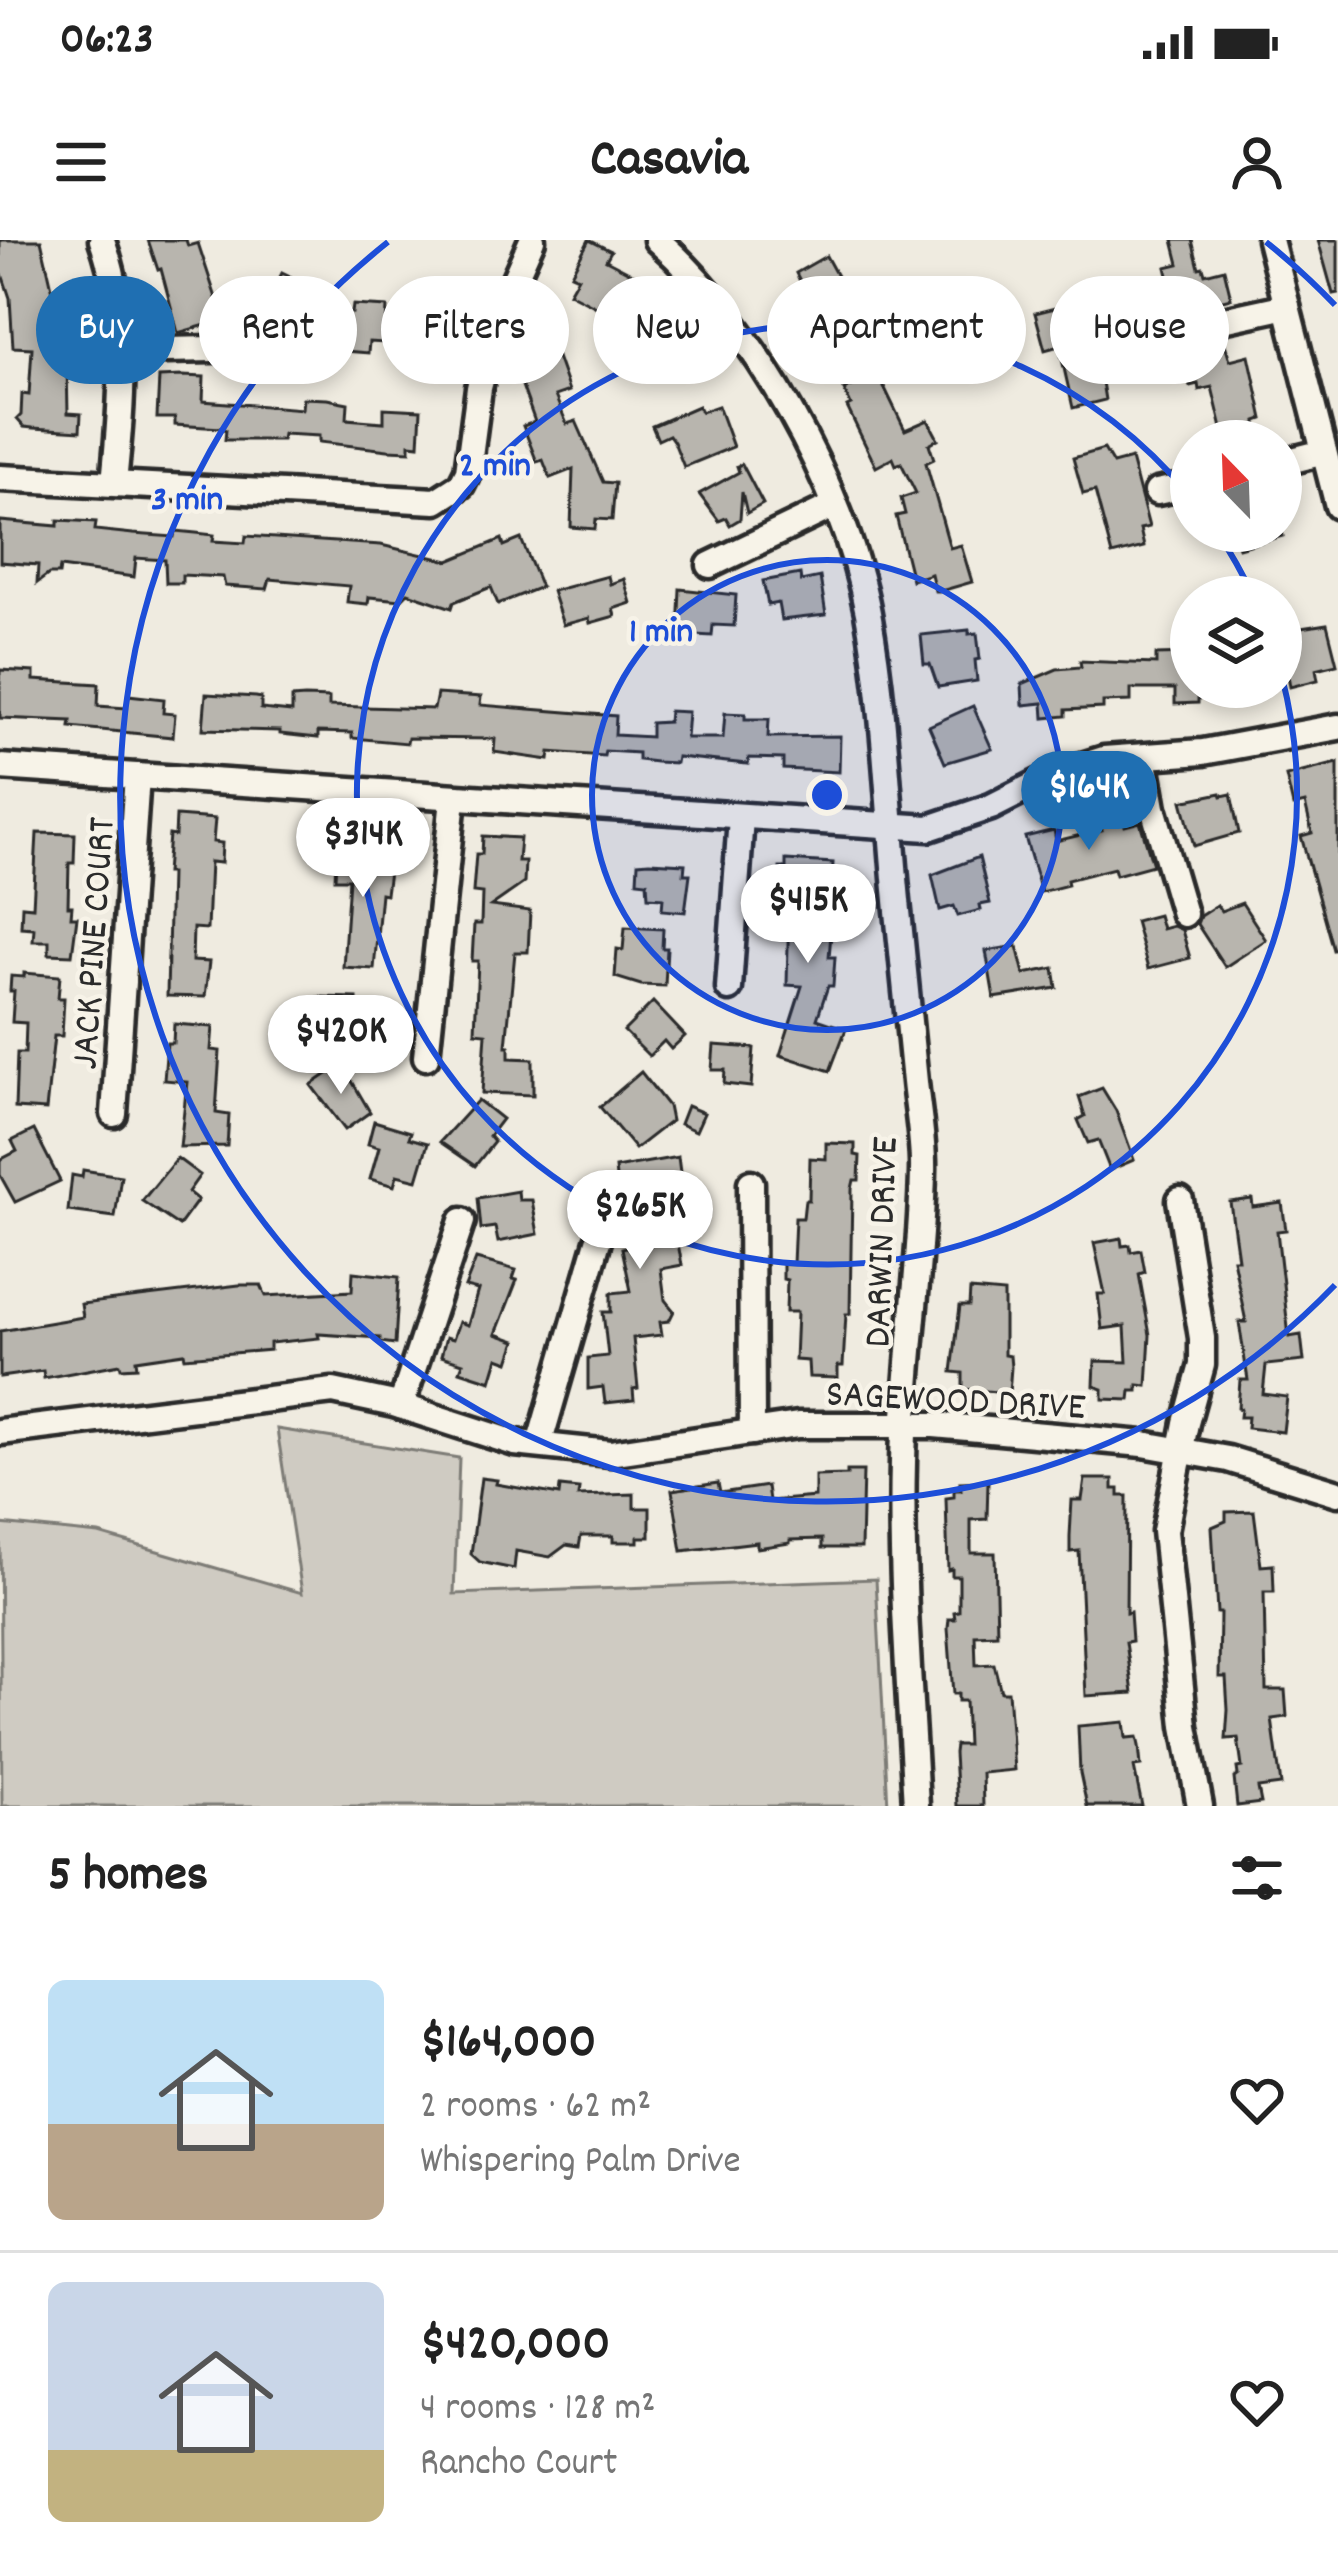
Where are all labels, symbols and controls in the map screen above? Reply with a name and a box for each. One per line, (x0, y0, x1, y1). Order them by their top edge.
text: 06:23 (60, 10, 154, 74)
text: Casavia (590, 124, 748, 201)
icon: menu (48, 129, 114, 195)
icon: person (1224, 129, 1290, 195)
chip: Buy (36, 276, 175, 384)
chip: Rent (199, 276, 357, 384)
chip: Filters (381, 276, 569, 384)
chip: New (593, 276, 743, 384)
chip: Apartment (767, 276, 1026, 384)
chip: House (1050, 276, 1229, 384)
north arrow (1170, 420, 1302, 552)
map controls (1170, 420, 1302, 708)
text: 2 min (459, 442, 531, 494)
text: 3 min (151, 476, 223, 528)
button: layers (1170, 576, 1302, 708)
text: 1 min (629, 608, 693, 660)
pin: $164K (1005, 751, 1173, 853)
text: $164K (1048, 762, 1130, 817)
centre of rings (806, 774, 848, 816)
pin: $314K (279, 798, 447, 900)
text: $314K (323, 809, 403, 864)
street label: JACK PINE COURT (60, 815, 133, 1071)
pin: $415K (724, 864, 892, 966)
text: $415K (768, 875, 848, 930)
pin: $420K (257, 995, 425, 1097)
text: $420K (295, 1006, 387, 1061)
street label: DARWIN DRIVE (853, 1136, 916, 1349)
pin: $265K (556, 1170, 724, 1272)
text: $265K (594, 1181, 686, 1236)
street label: SAGEWOOD DRIVE (825, 1369, 1087, 1438)
text: 5 homes (48, 1842, 208, 1914)
icon: filters (1224, 1845, 1290, 1911)
text: $164,000 (420, 2009, 596, 2081)
icon: home (144, 2028, 288, 2172)
icon: heart (1224, 2067, 1290, 2133)
text: 2 rooms · 62 m² (420, 2081, 651, 2136)
text: Whispering Palm Drive (420, 2136, 741, 2191)
text: $420,000 (420, 2311, 610, 2383)
icon: home (144, 2330, 288, 2474)
icon: heart (1224, 2369, 1290, 2435)
text: 4 rooms · 128 m² (420, 2383, 655, 2438)
text: Rancho Court (420, 2438, 617, 2493)

